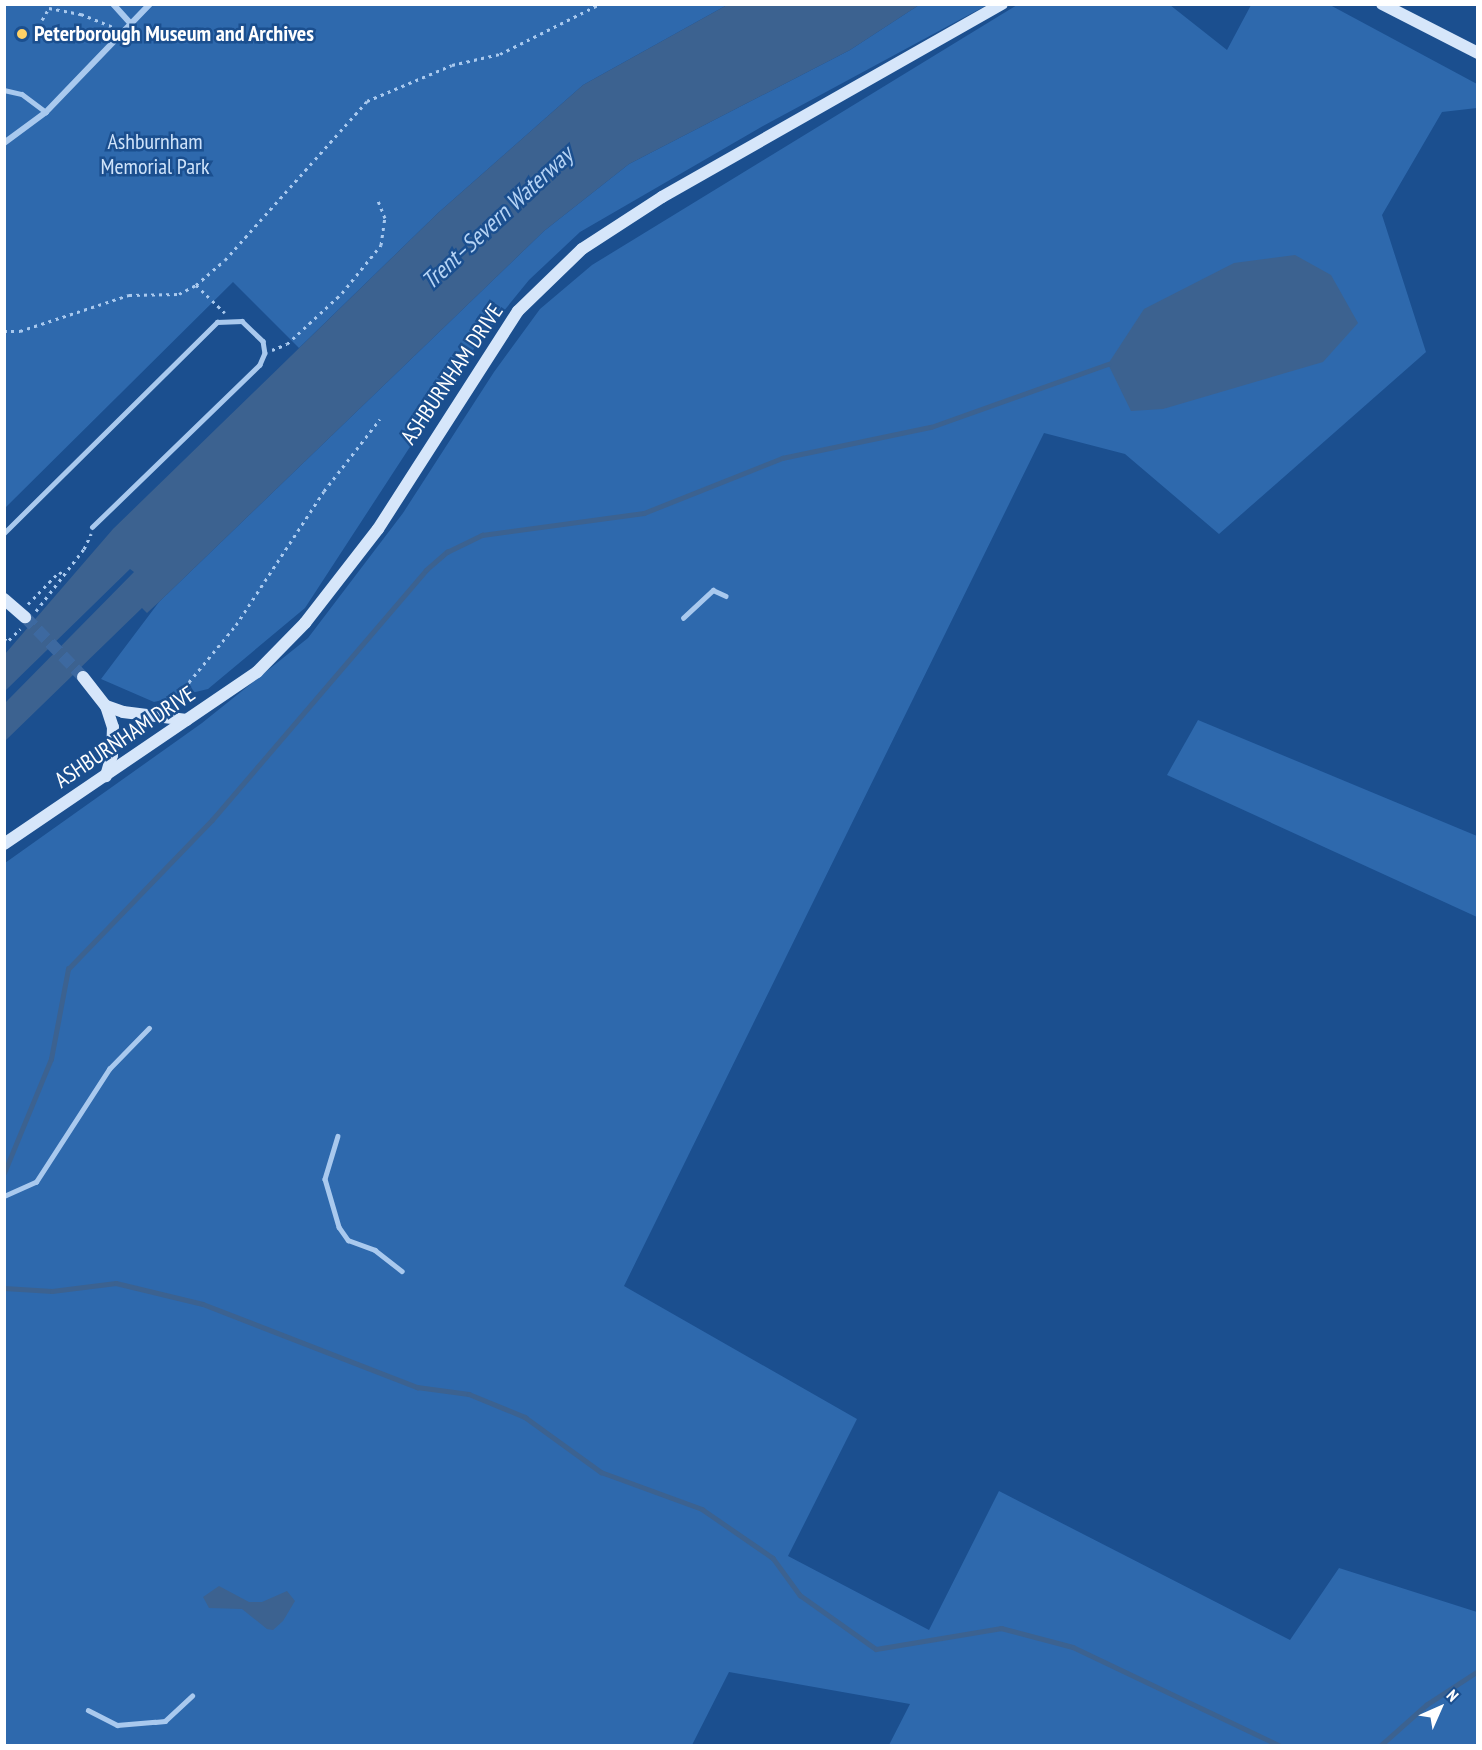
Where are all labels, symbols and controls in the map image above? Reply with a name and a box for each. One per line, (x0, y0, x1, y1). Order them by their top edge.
place label: Peterborough Museum and Archives (34, 21, 315, 47)
marker: Peterborough Museum and Archives (15, 27, 29, 41)
park label: Ashburnham Memorial Park (100, 128, 210, 180)
water label: Trent–Severn Waterway (415, 141, 579, 295)
street label: ASHBURNHAM DRIVE (395, 299, 509, 449)
street label: ASHBURNHAM DRIVE (50, 680, 200, 794)
north arrow (1410, 1678, 1470, 1738)
text: N (1443, 1685, 1463, 1705)

